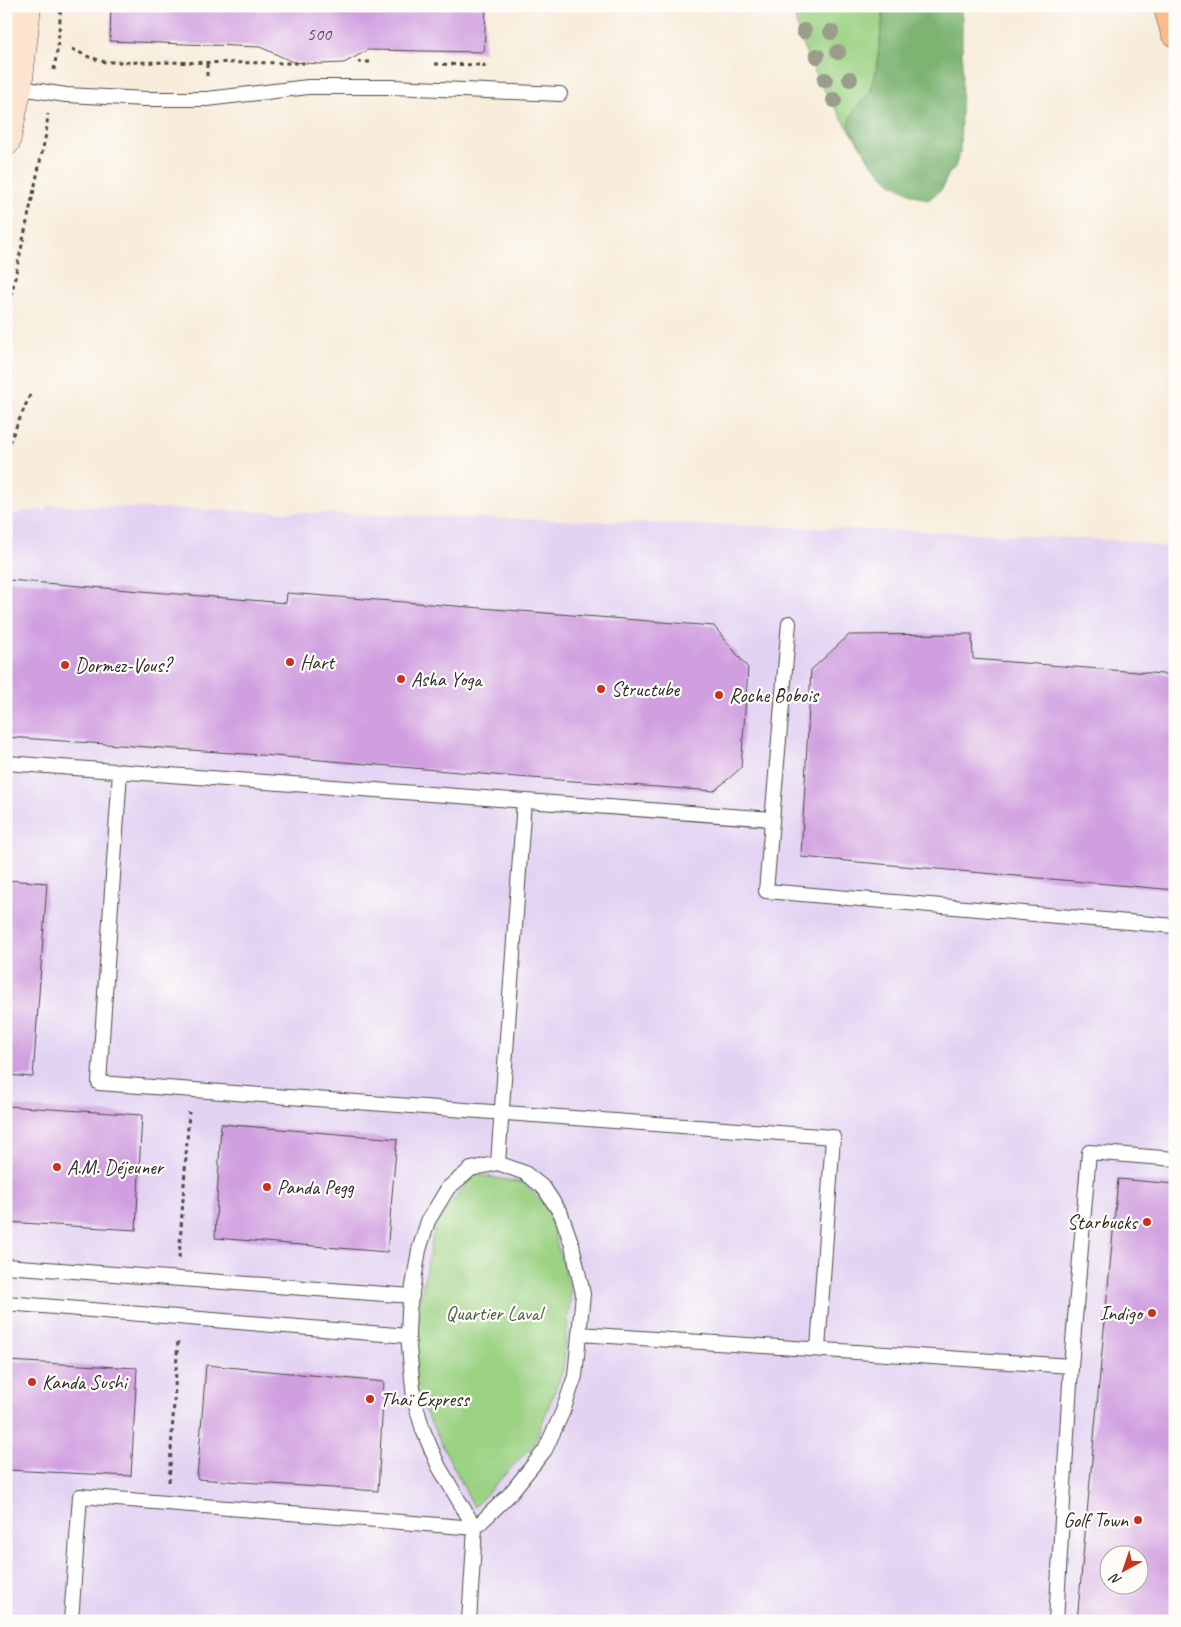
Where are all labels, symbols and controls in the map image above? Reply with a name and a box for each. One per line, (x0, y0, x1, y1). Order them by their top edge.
house number: 500 (307, 23, 333, 45)
place label: Hart (300, 650, 336, 675)
place label: Dormez-Vous? (75, 653, 174, 678)
marker: Hart (284, 656, 296, 668)
marker: Dormez-Vous? (59, 659, 71, 671)
place label: Asha Yoga (411, 667, 483, 692)
marker: Asha Yoga (395, 673, 407, 685)
place label: Structube (611, 677, 681, 702)
marker: Structube (595, 683, 607, 695)
place label: Roche Bobois (729, 683, 820, 708)
marker: Roche Bobois (713, 689, 725, 701)
place label: A.M. Déjeuner (67, 1155, 165, 1180)
marker: A.M. Déjeuner (51, 1161, 63, 1173)
place label: Panda Pegg (277, 1175, 355, 1200)
marker: Panda Pegg (261, 1181, 273, 1193)
place label: Starbucks (1067, 1210, 1139, 1235)
marker: Starbucks (1141, 1216, 1153, 1228)
park label: Quartier Laval (446, 1301, 546, 1326)
place label: Indigo (1099, 1301, 1144, 1326)
marker: Indigo (1146, 1307, 1158, 1319)
place label: Kanda Sushi (42, 1370, 129, 1395)
marker: Kanda Sushi (26, 1376, 38, 1388)
place label: Thaï Express (380, 1387, 471, 1412)
marker: Thaï Express (364, 1393, 376, 1405)
place label: Golf Town (1063, 1508, 1129, 1533)
marker: Golf Town (1132, 1514, 1144, 1526)
north arrow (1098, 1544, 1148, 1594)
text: N (1105, 1569, 1125, 1589)

